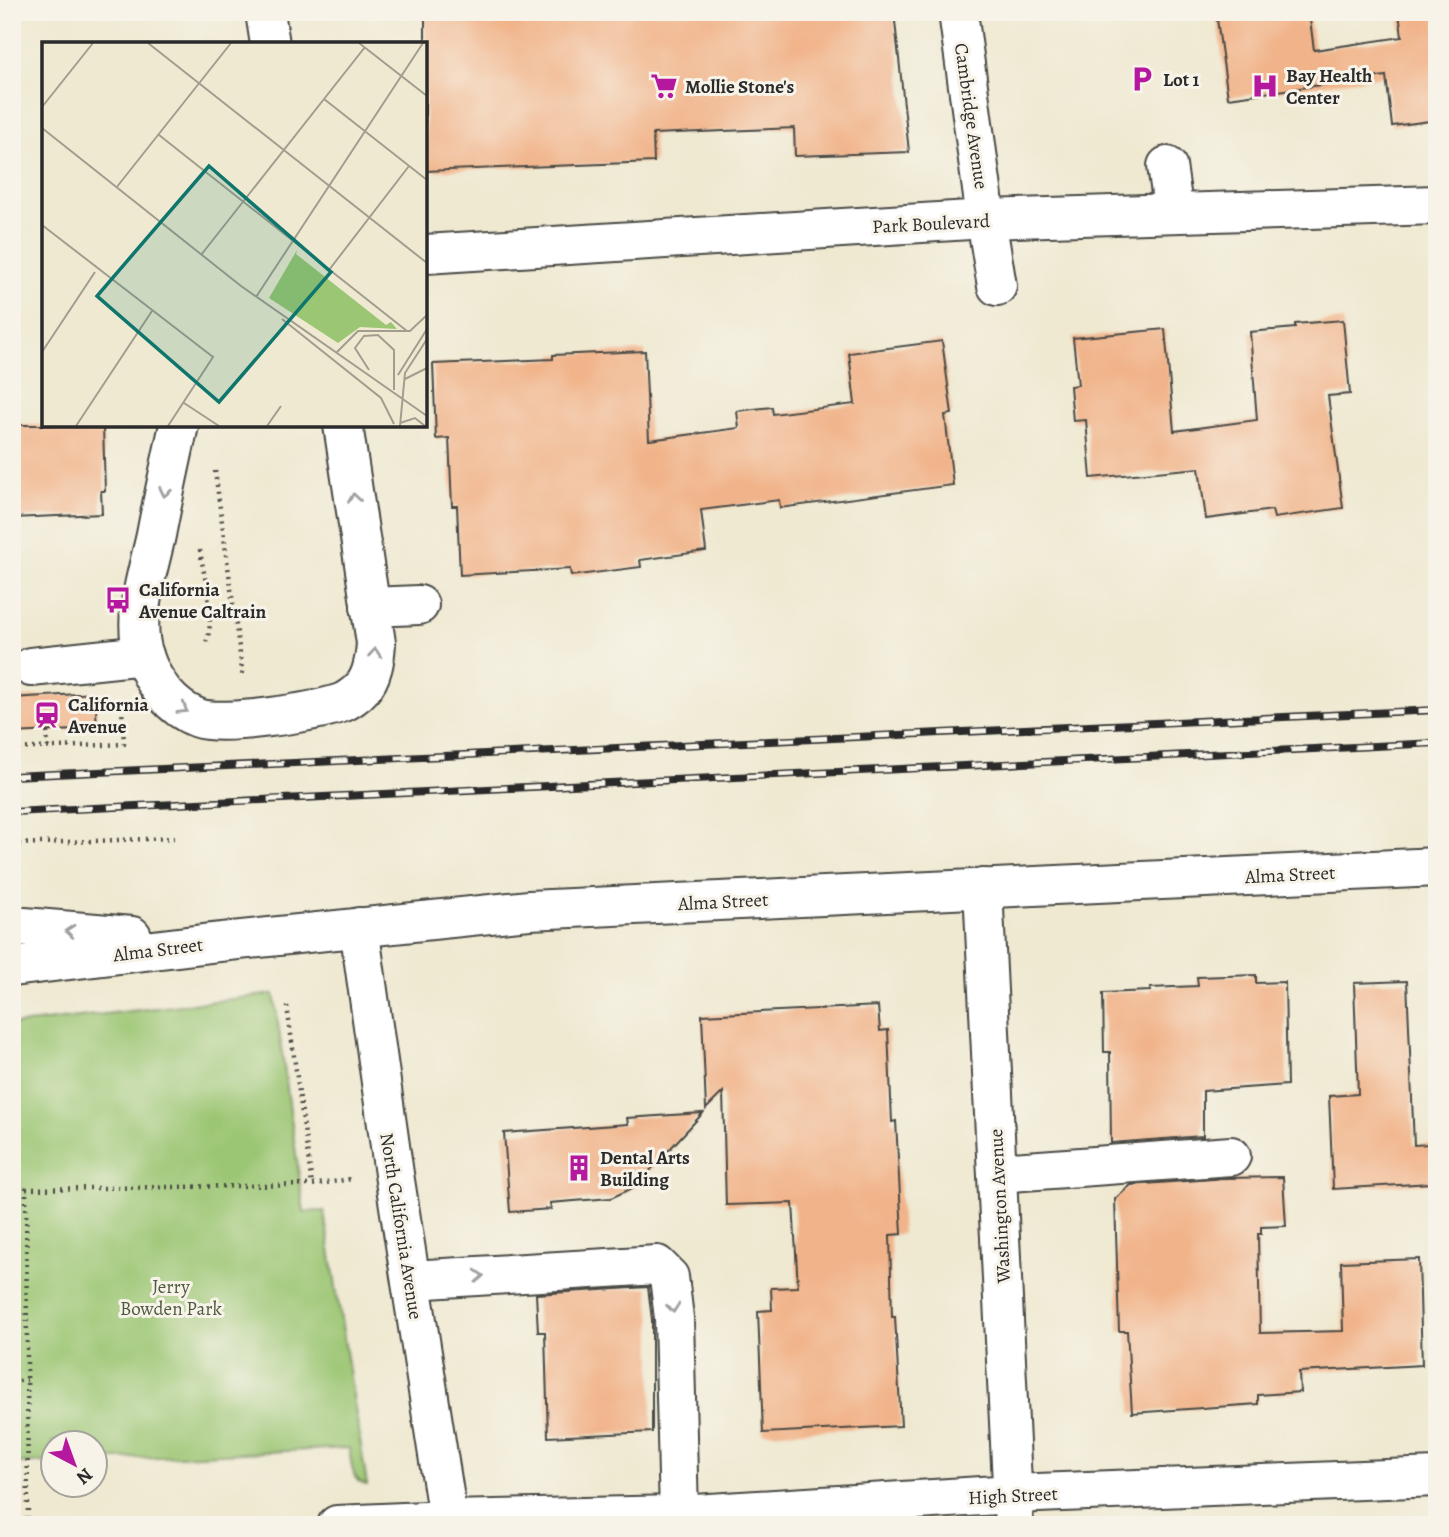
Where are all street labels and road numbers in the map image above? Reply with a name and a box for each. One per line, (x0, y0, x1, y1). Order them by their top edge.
street label: Cambridge Avenue (948, 41, 994, 191)
street label: Park Boulevard (872, 208, 991, 240)
street label: Alma Street (1243, 860, 1336, 890)
street label: Alma Street (676, 887, 769, 917)
street label: Alma Street (111, 932, 205, 969)
street label: Washington Avenue (983, 1128, 1017, 1285)
street label: North California Avenue (373, 1131, 429, 1321)
street label: High Street (968, 1481, 1058, 1511)

